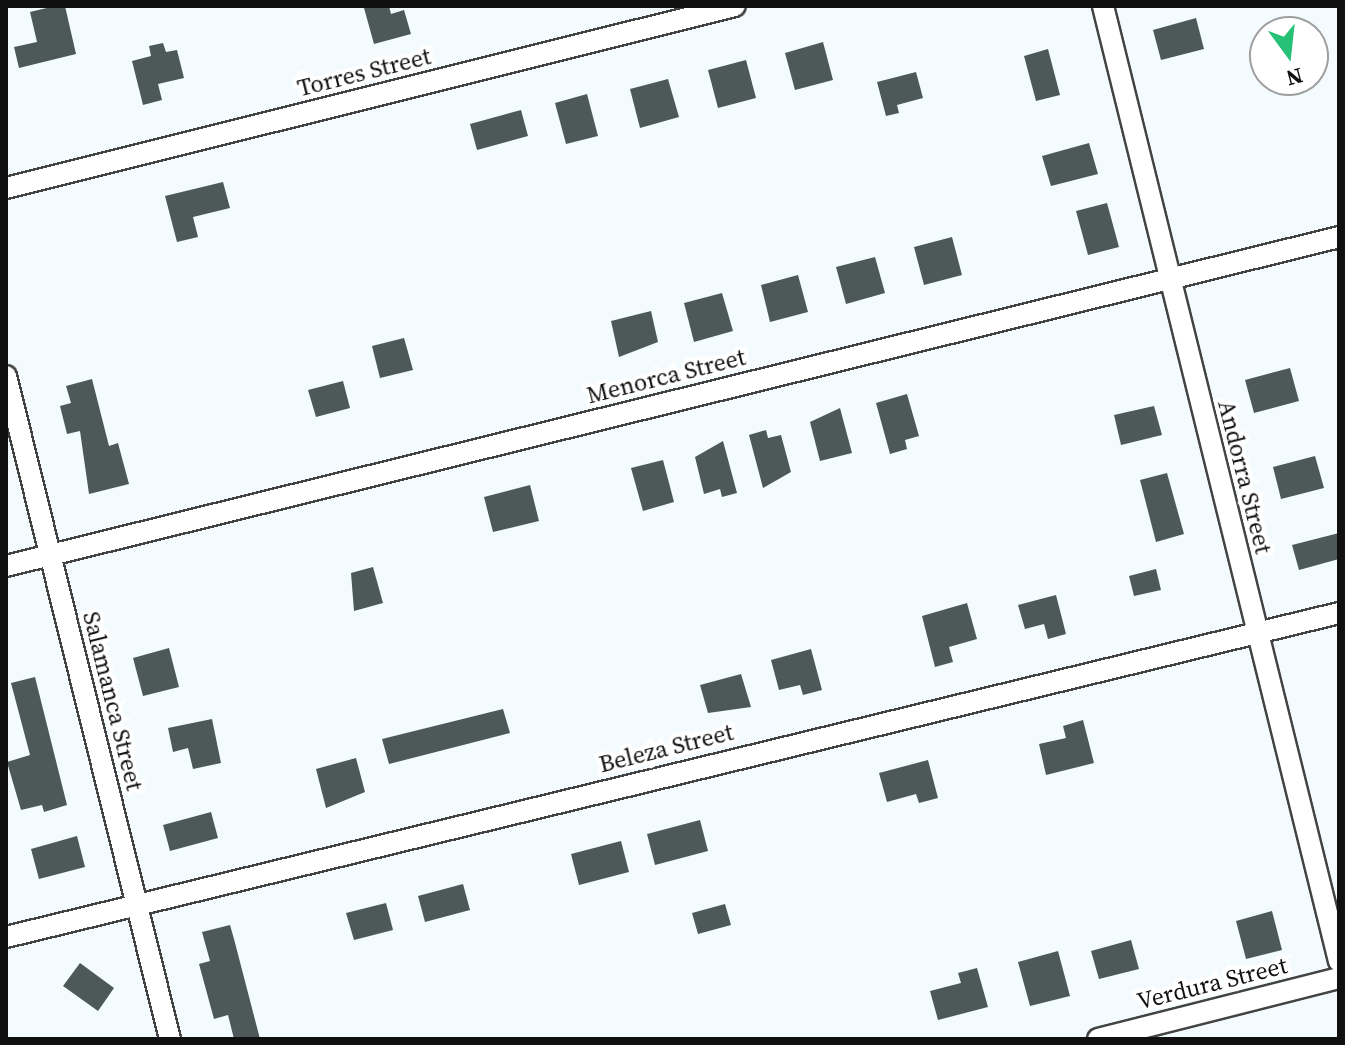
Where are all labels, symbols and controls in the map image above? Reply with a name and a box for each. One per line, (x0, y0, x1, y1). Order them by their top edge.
north arrow (1249, 16, 1329, 96)
street label: Torres Street (294, 42, 434, 102)
text: N (1283, 61, 1306, 94)
street label: Menorca Street (584, 342, 748, 410)
street label: Andorra Street (1212, 397, 1278, 557)
street label: Salamanca Street (77, 609, 149, 793)
street label: Beleza Street (596, 717, 736, 779)
street label: Verdura Street (1134, 950, 1290, 1016)

